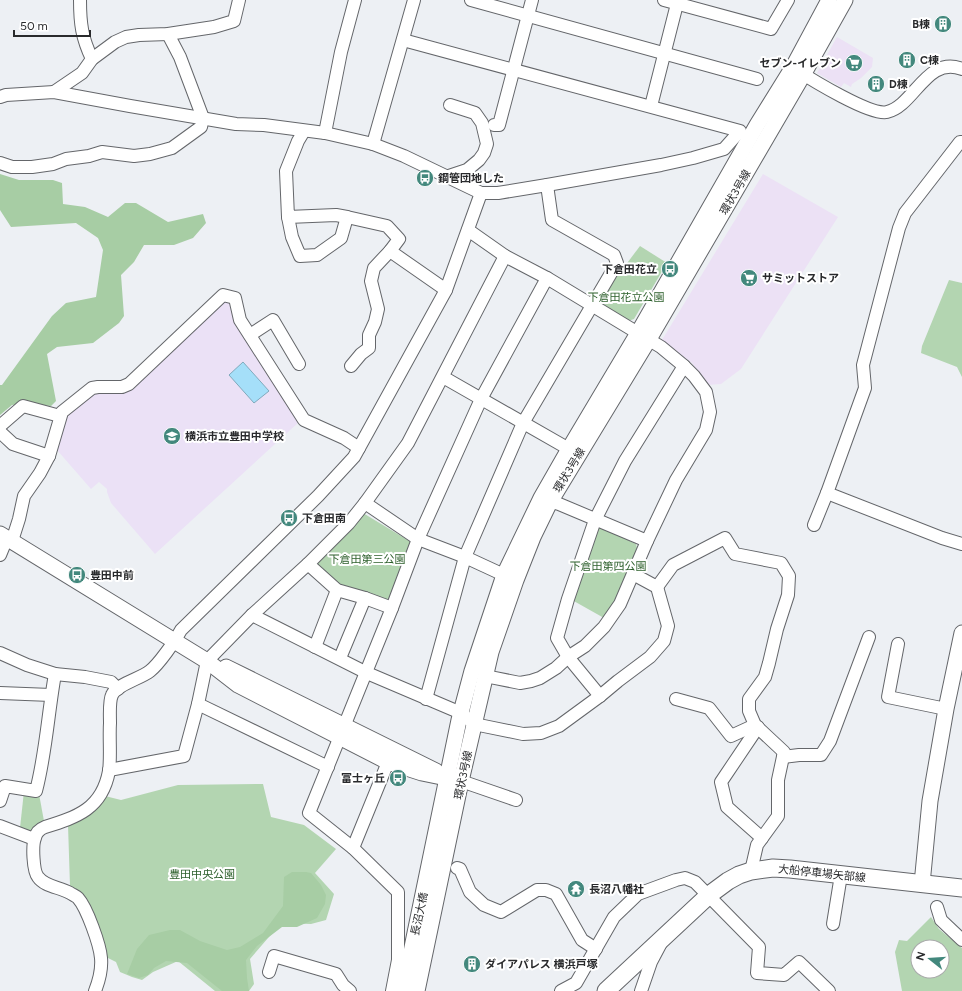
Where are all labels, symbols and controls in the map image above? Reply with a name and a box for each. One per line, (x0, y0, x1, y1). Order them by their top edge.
scale bar (14, 12, 90, 38)
building icon: B棟 (933, 14, 953, 34)
place label: B棟 (912, 18, 930, 31)
text: 50 m (20, 19, 48, 33)
building icon: C棟 (897, 50, 917, 70)
supermarket icon: セブン-イレブン (844, 53, 864, 73)
place label: C棟 (920, 54, 939, 67)
place label: セブン-イレブン (760, 57, 841, 70)
building icon: D棟 (866, 74, 886, 94)
place label: D棟 (889, 78, 908, 91)
street label: 環状3号線 (717, 167, 754, 217)
bus stop icon: 鋼管団地した (415, 168, 435, 188)
place label: 鋼管団地した (438, 172, 504, 185)
bus stop icon: 下倉田花立 (660, 259, 680, 279)
place label: 下倉田花立 (602, 263, 657, 276)
supermarket icon: サミットストア (739, 268, 759, 288)
place label: サミットストア (762, 272, 839, 285)
park label: 下倉田花立公園 (588, 291, 665, 304)
school or university icon: 横浜市立豊田中学校 (162, 426, 182, 446)
place label: 横浜市立豊田中学校 (185, 430, 284, 443)
street label: 環状3号線 (551, 445, 588, 495)
bus stop icon: 下倉田南 (279, 508, 299, 528)
place label: 下倉田南 (302, 512, 346, 525)
park label: 下倉田第三公園 (329, 553, 406, 566)
park label: 下倉田第四公園 (570, 560, 647, 573)
bus stop icon: 豊田中前 (67, 565, 87, 585)
place label: 豊田中前 (90, 569, 134, 582)
street label: 環状3号線 (452, 749, 475, 801)
bus stop icon: 富士ヶ丘 (388, 768, 408, 788)
place label: 富士ヶ丘 (341, 772, 385, 785)
street label: 大船停車場矢部線 (778, 862, 866, 885)
park label: 豊田中央公園 (169, 868, 235, 881)
temple icon: 長沼八幡社 (566, 879, 586, 899)
place label: 長沼八幡社 (589, 883, 644, 896)
street label: 長沼大橋 (409, 891, 430, 937)
north arrow (910, 939, 950, 979)
text: N (913, 950, 928, 962)
building icon: ダイアパレス 横浜戸塚 (462, 954, 482, 974)
place label: ダイアパレス 横浜戸塚 (485, 958, 598, 971)

